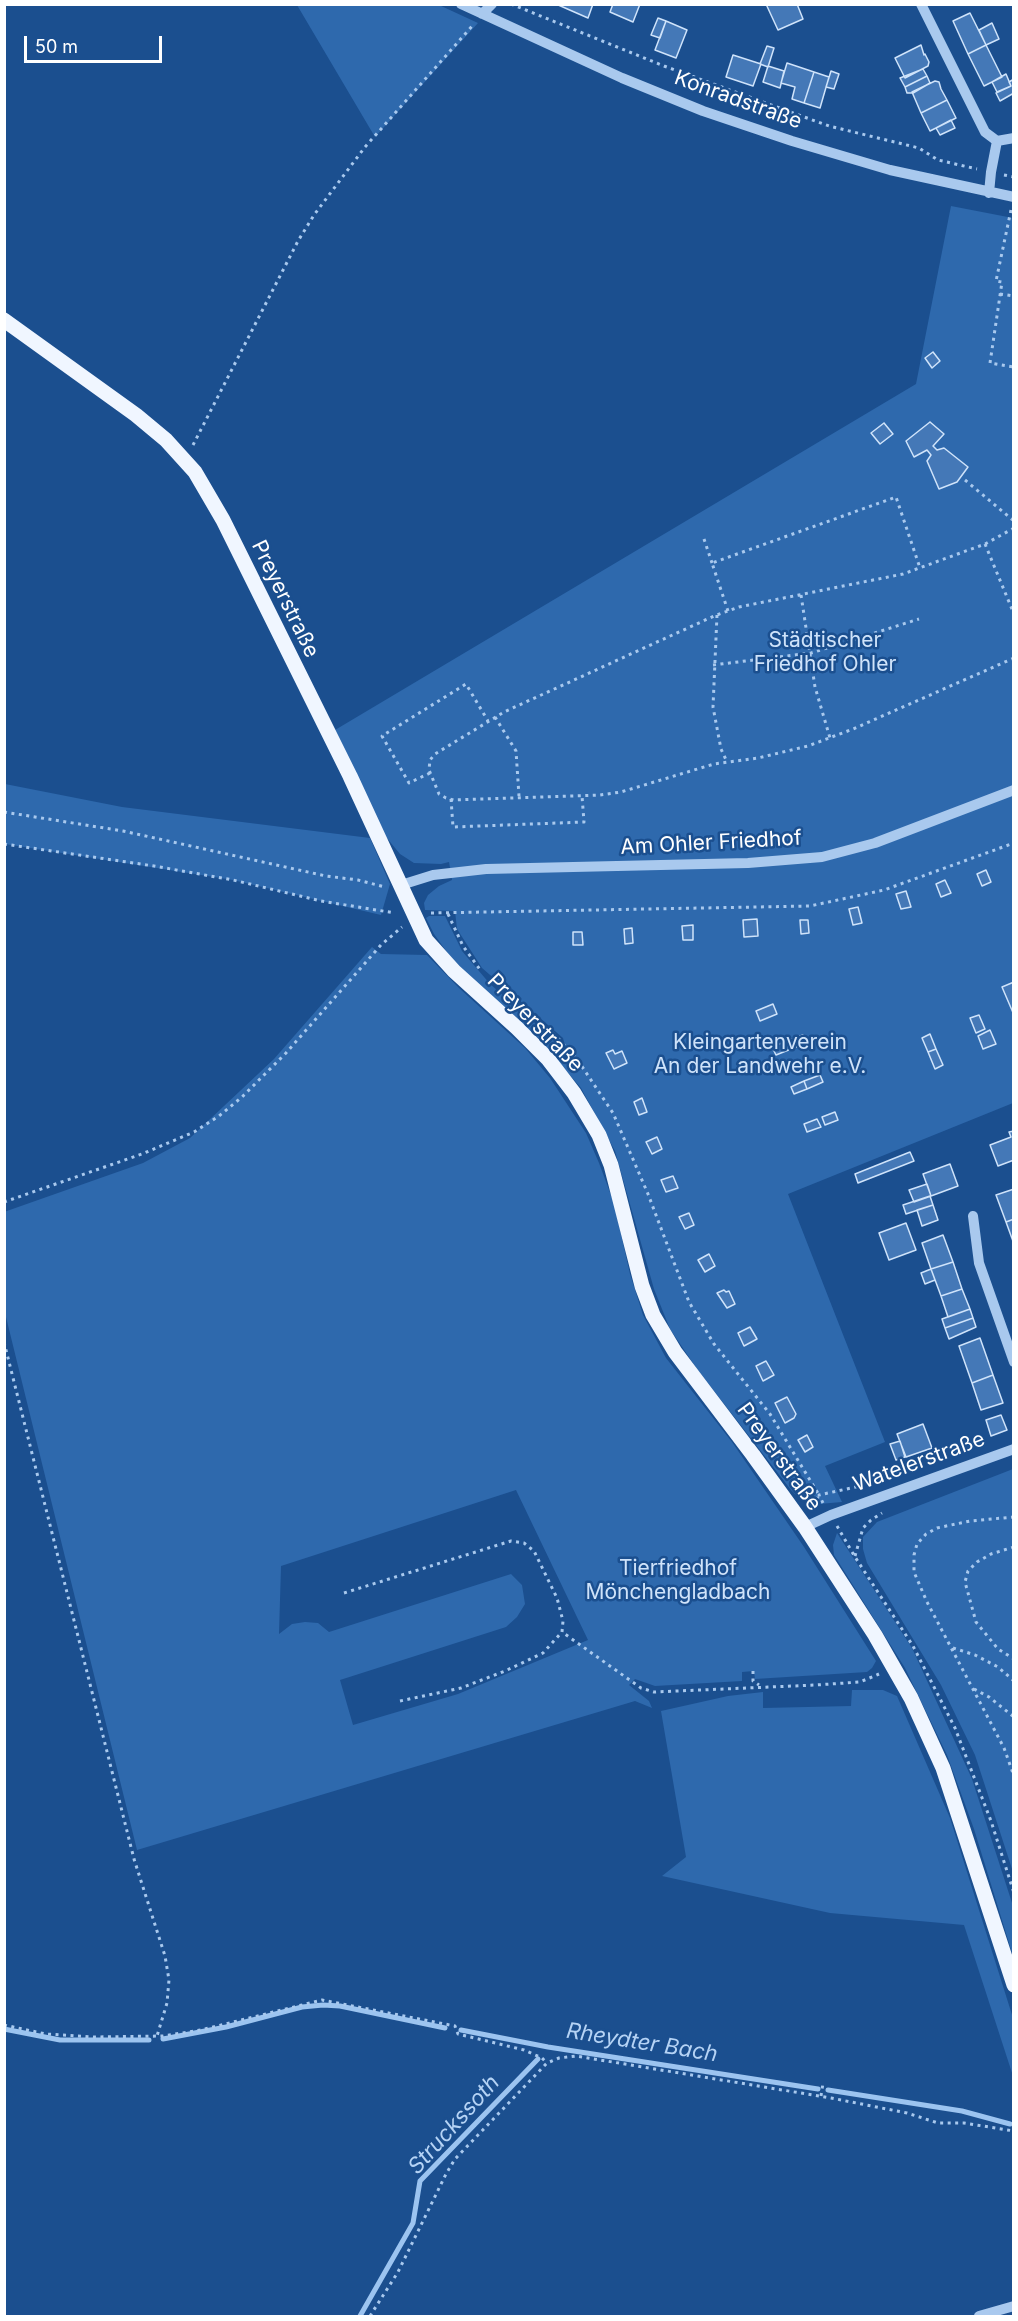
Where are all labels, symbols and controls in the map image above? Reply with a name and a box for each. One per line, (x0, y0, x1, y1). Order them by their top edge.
scale bar (27, 24, 165, 62)
text: 50 m (35, 36, 78, 57)
street label: Konradstraße (671, 65, 805, 135)
street label: Preyerstraße (246, 536, 324, 662)
park label: Städtischer Friedhof Ohler (754, 628, 896, 678)
street label: Am Ohler Friedhof (620, 826, 802, 860)
street label: Preyerstraße (482, 969, 588, 1077)
park label: Kleingartenverein An der Landwehr e.V. (654, 1030, 866, 1080)
street label: Preyerstraße (731, 1398, 827, 1516)
street label: Watelerstraße (850, 1426, 988, 1498)
park label: Tierfriedhof Mönchengladbach (586, 1556, 770, 1606)
water label: Rheydter Bach (564, 2018, 720, 2068)
water label: Struckssoth (403, 2070, 505, 2180)

